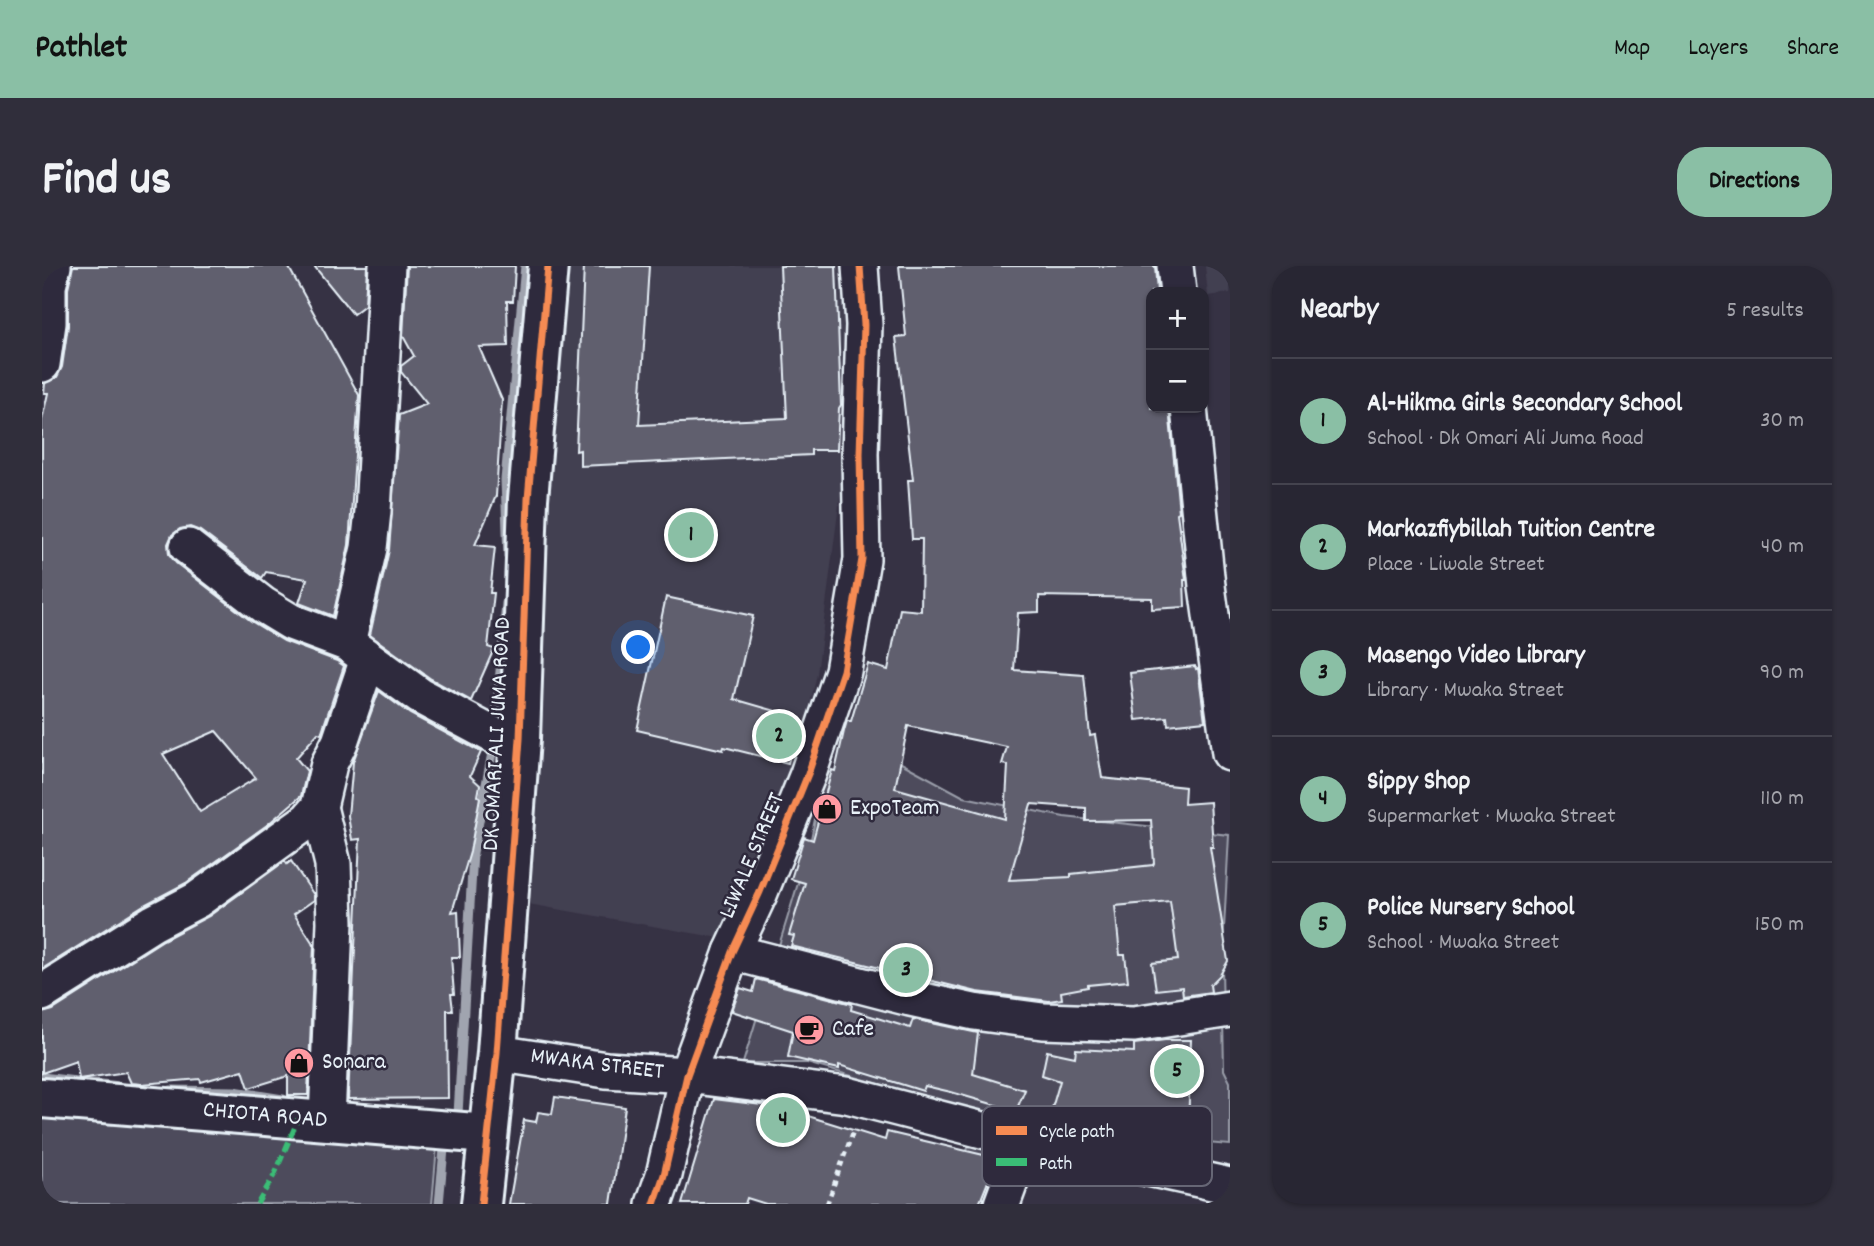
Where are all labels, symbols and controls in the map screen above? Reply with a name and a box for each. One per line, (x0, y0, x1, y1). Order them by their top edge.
text: Pathlet (35, 26, 127, 73)
text: Map (1614, 32, 1650, 66)
text: Layers (1688, 32, 1749, 66)
text: Share (1787, 32, 1839, 66)
text: Find us (42, 147, 171, 217)
button: Directions (1677, 147, 1832, 217)
map controls (1146, 287, 1209, 413)
button: + (1146, 287, 1209, 350)
text: Nearby (1300, 290, 1378, 333)
text: 5 results (1726, 295, 1804, 328)
button: − (1146, 350, 1209, 413)
text: Al-Hikma Girls Secondary School (1367, 386, 1682, 423)
text: 1 (1320, 405, 1326, 438)
text: 30 m (1760, 405, 1804, 438)
text: School · Dk Omari Ali Juma Road (1367, 423, 1644, 456)
pin: 1 (668, 509, 714, 561)
text: Markazfiybillah Tuition Centre (1367, 512, 1655, 549)
text: 2 (1318, 531, 1328, 564)
text: 40 m (1761, 531, 1804, 564)
text: Place · Liwale Street (1367, 549, 1545, 582)
street label: DK OMARI ALI JUMA ROAD (475, 616, 521, 852)
your location (621, 630, 655, 664)
text: Masengo Video Library (1367, 638, 1585, 675)
text: 3 (1318, 657, 1328, 690)
text: 90 m (1760, 657, 1804, 690)
text: Library · Mwaka Street (1367, 675, 1564, 708)
pin: 2 (756, 710, 802, 762)
text: Sippy Shop (1367, 764, 1471, 801)
text: 4 (1318, 783, 1328, 816)
text: 110 m (1760, 783, 1804, 816)
street label: LIWALE STREET (711, 787, 795, 924)
shop icon: ExpoTeam (810, 792, 844, 826)
place label: ExpoTeam (850, 792, 939, 826)
text: Supermarket · Mwaka Street (1367, 801, 1616, 834)
text: Police Nursery School (1367, 890, 1575, 927)
text: 5 (1318, 909, 1328, 942)
text: 150 m (1755, 909, 1804, 942)
text: School · Mwaka Street (1367, 927, 1559, 960)
pin: 3 (883, 944, 929, 996)
cafe icon: Cafe (792, 1013, 826, 1047)
place label: Cafe (832, 1013, 874, 1047)
street label: MWAKA STREET (528, 1040, 666, 1090)
pin: 5 (1154, 1045, 1200, 1097)
shop icon: Sonara (282, 1046, 316, 1080)
place label: Sonara (322, 1046, 387, 1080)
street label: CHIOTA ROAD (201, 1094, 329, 1138)
pin: 4 (760, 1094, 806, 1146)
legend (982, 1106, 1212, 1186)
text: Cycle path (1039, 1120, 1114, 1147)
text: Path (1039, 1152, 1072, 1179)

